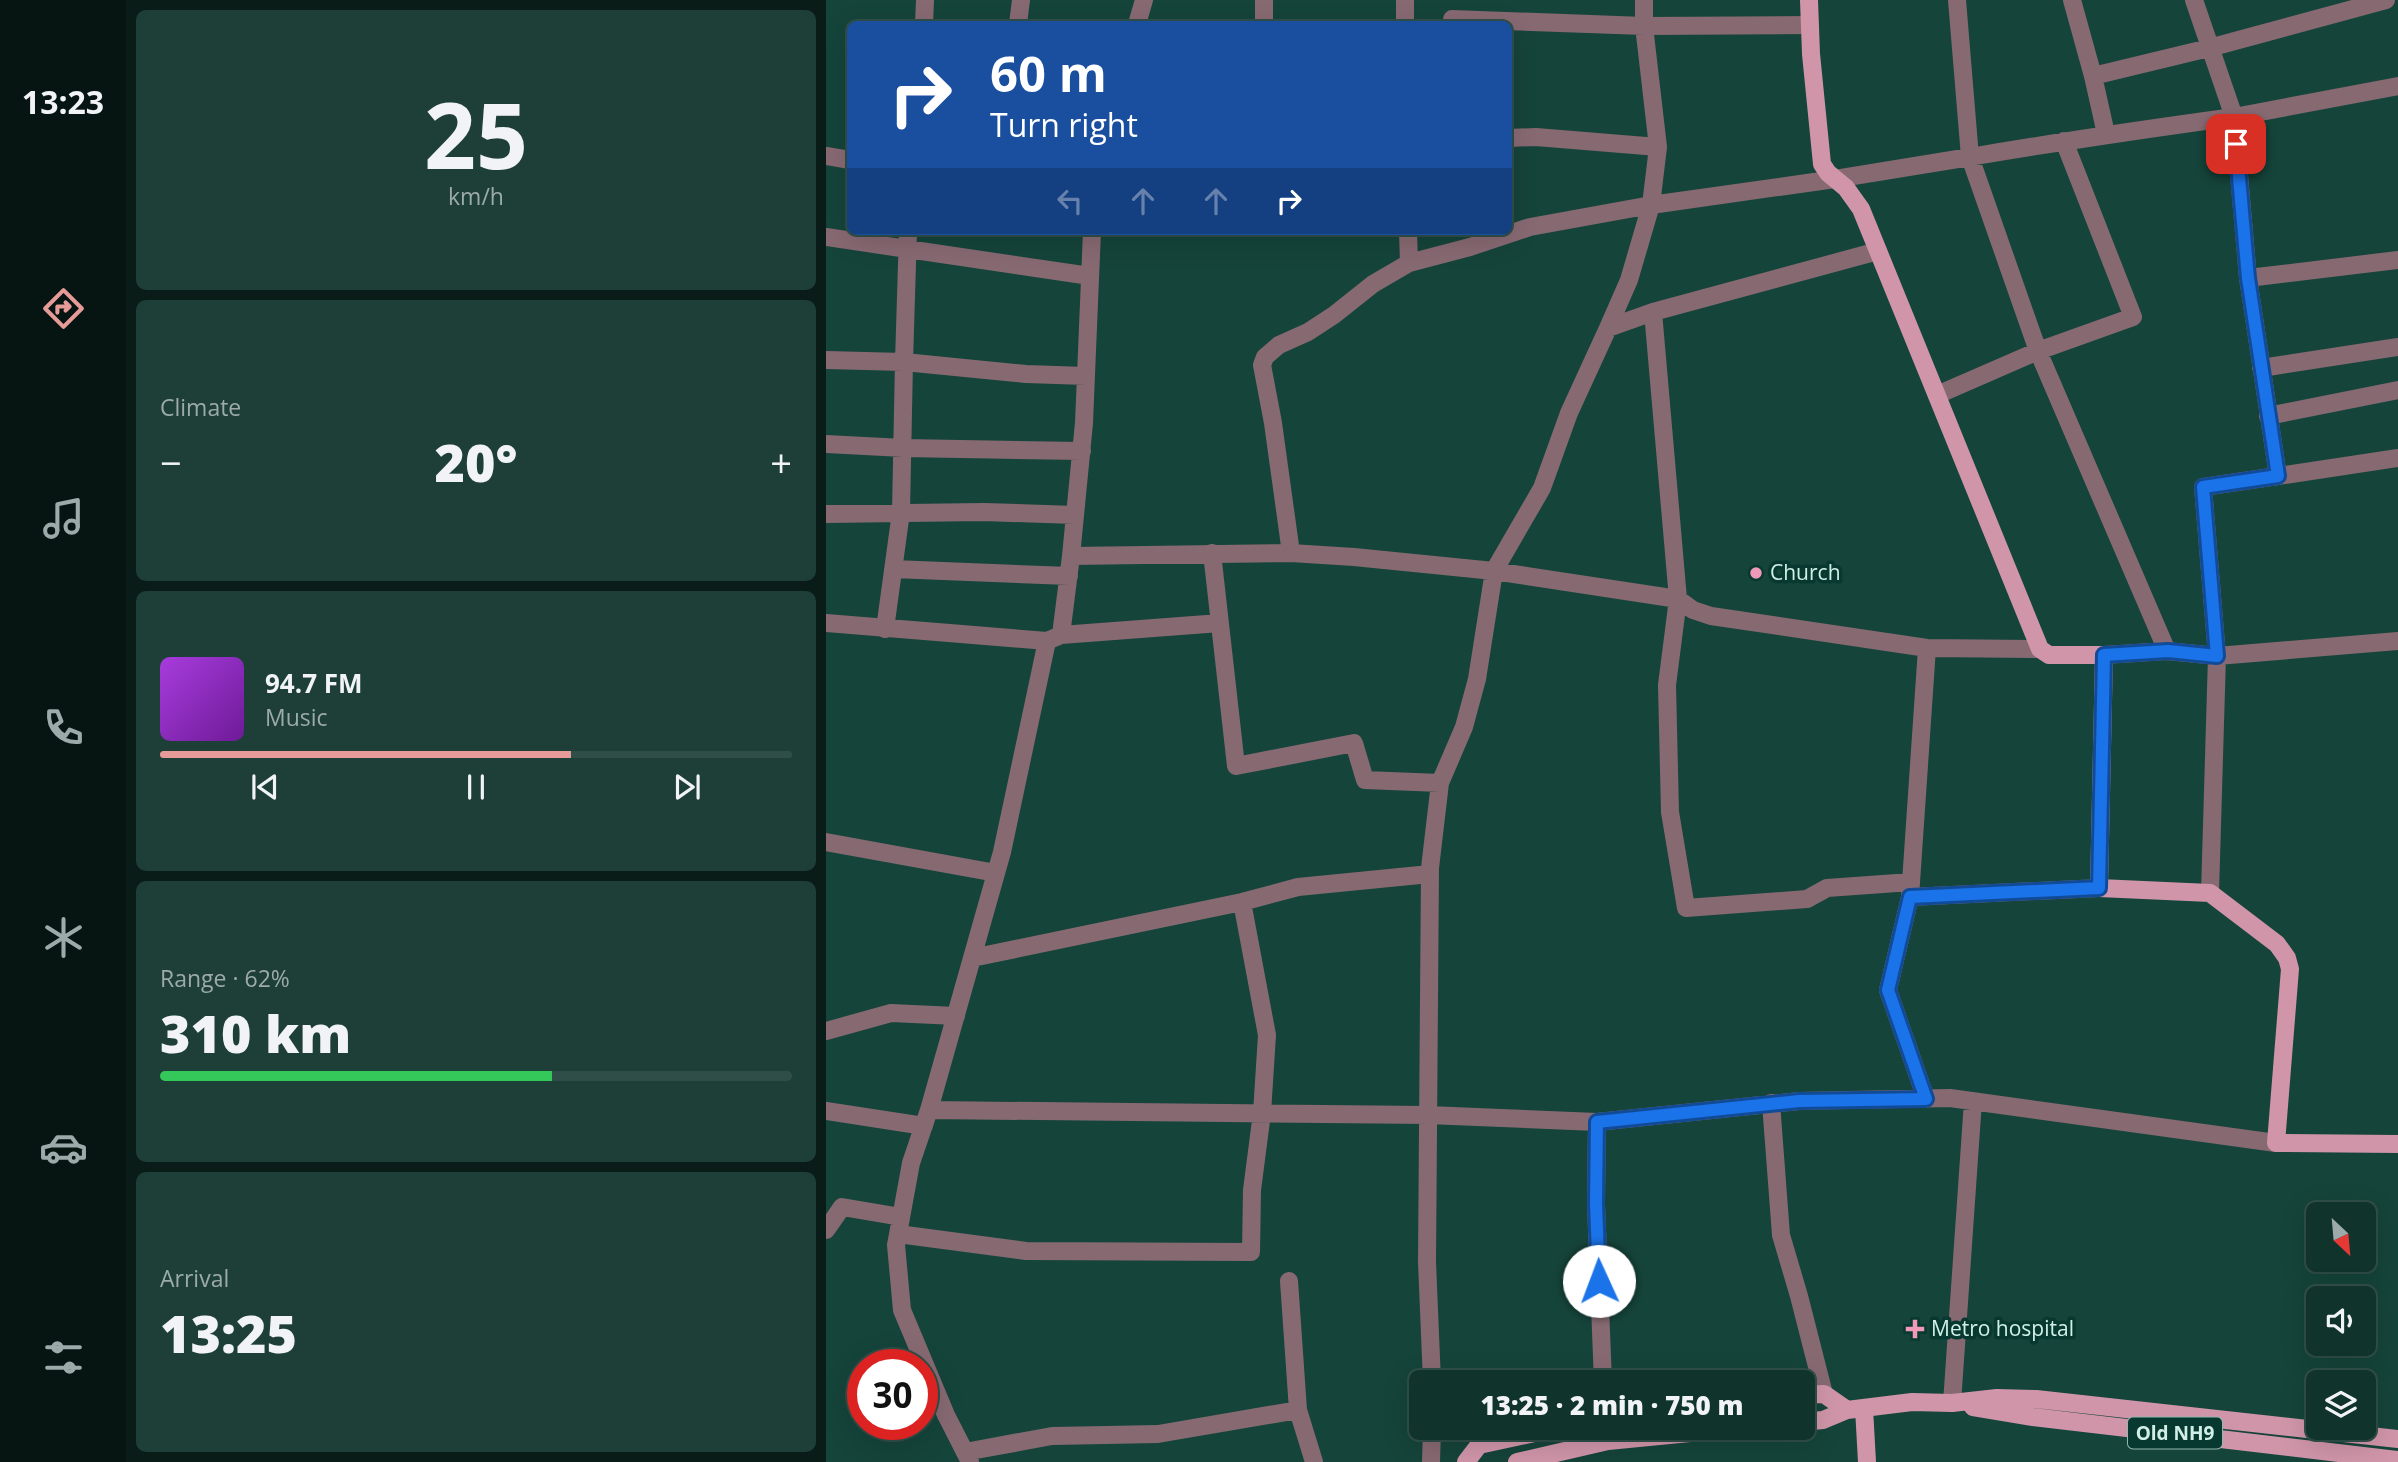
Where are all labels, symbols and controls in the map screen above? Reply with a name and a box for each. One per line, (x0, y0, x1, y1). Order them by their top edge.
text: 60 m (990, 40, 1107, 106)
icon: right (875, 49, 966, 140)
text: 25 (424, 72, 528, 196)
text: 13:23 (22, 80, 104, 123)
text: Turn right (990, 103, 1138, 146)
pin (2206, 114, 2266, 174)
icon: arrive (2217, 125, 2255, 163)
text: km/h (448, 180, 504, 212)
icon: left (1051, 182, 1089, 220)
icon: ahead (1124, 182, 1162, 220)
icon: ahead (1197, 182, 1235, 220)
icon: right (1270, 182, 1308, 220)
icon: directions (39, 284, 88, 333)
text: Climate (160, 391, 241, 423)
text: 20° (435, 426, 517, 497)
text: − (160, 436, 182, 488)
text: + (770, 436, 792, 488)
icon: music (39, 494, 88, 543)
place label: Church (1770, 558, 1841, 586)
marker: Church (1748, 565, 1764, 581)
text: 94.7 FM (265, 665, 363, 701)
text: Music (265, 701, 328, 733)
icon: phone (39, 703, 88, 752)
icon: previous (246, 768, 284, 806)
icon: pause (457, 768, 495, 806)
icon: next (668, 768, 706, 806)
icon: climate (39, 913, 88, 962)
text: Range · 62% (160, 962, 290, 994)
text: 310 km (160, 997, 351, 1068)
icon: car (39, 1123, 88, 1172)
north arrow (2306, 1202, 2376, 1272)
map controls (2306, 1202, 2376, 1440)
position arrow (1562, 1244, 1636, 1318)
text: Arrival (160, 1262, 229, 1294)
button: sound (2306, 1286, 2376, 1356)
text: 13:25 (160, 1297, 297, 1368)
place label: Metro hospital (1931, 1314, 2074, 1342)
marker: Metro hospital (1905, 1319, 1925, 1339)
icon: filters (39, 1333, 88, 1382)
speed limit sign: 30 (847, 1349, 938, 1440)
button: layers (2306, 1370, 2376, 1440)
text: 13:25 · 2 min · 750 m (1481, 1387, 1743, 1423)
road number: Old NH9 (2128, 1418, 2222, 1448)

